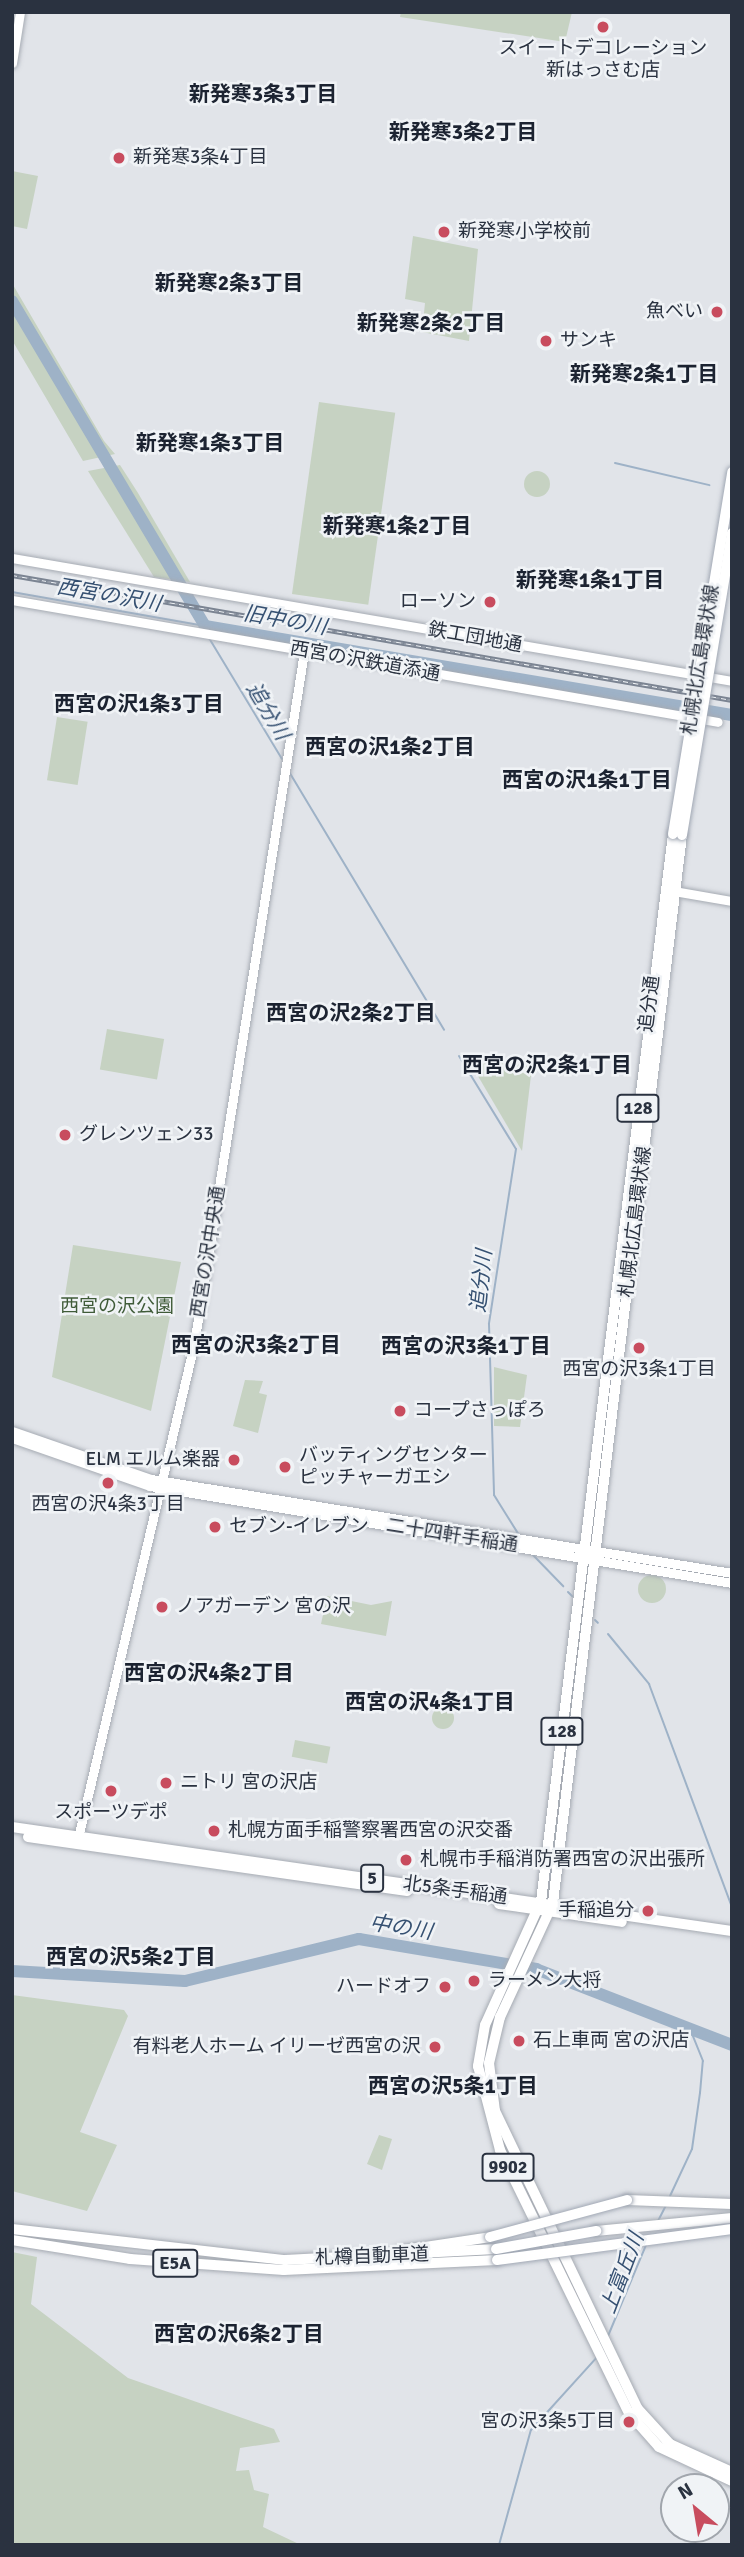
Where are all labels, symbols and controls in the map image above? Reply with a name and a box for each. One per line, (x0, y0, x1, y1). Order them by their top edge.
marker: スイートデコレーション 新はっさむ店 (595, 19, 611, 35)
place label: スイートデコレーション 新はっさむ店 (499, 38, 707, 82)
district label: 新発寒3条3丁目 (189, 81, 337, 107)
district label: 新発寒3条2丁目 (389, 119, 537, 145)
place label: 新発寒3条4丁目 (133, 147, 268, 169)
marker: 新発寒3条4丁目 (111, 150, 127, 166)
place label: 新発寒小学校前 (458, 221, 591, 243)
marker: 新発寒小学校前 (436, 224, 452, 240)
district label: 新発寒2条3丁目 (155, 270, 303, 296)
place label: 魚べい (646, 301, 703, 323)
marker: 魚べい (709, 304, 725, 320)
district label: 新発寒2条2丁目 (357, 310, 505, 336)
place label: サンキ (560, 330, 617, 352)
marker: サンキ (538, 333, 554, 349)
district label: 新発寒2条1丁目 (570, 361, 718, 387)
district label: 新発寒1条3丁目 (136, 430, 284, 456)
district label: 新発寒1条2丁目 (323, 513, 471, 539)
district label: 新発寒1条1丁目 (516, 567, 664, 593)
water label: 西宮の沢川 (55, 573, 163, 617)
street label: 札幌北広島環状線 (678, 583, 724, 737)
place label: ローソン (400, 591, 476, 613)
marker: ローソン (482, 594, 498, 610)
water label: 旧中の川 (241, 600, 329, 640)
street label: 鉄工団地通 (426, 619, 524, 657)
street label: 西宮の沢鉄道添通 (288, 638, 442, 686)
water label: 追分川 (241, 678, 295, 744)
district label: 西宮の沢1条3丁目 (54, 691, 224, 717)
district label: 西宮の沢1条2丁目 (305, 734, 475, 760)
district label: 西宮の沢1条1丁目 (502, 767, 672, 793)
street label: 追分通 (635, 974, 665, 1034)
district label: 西宮の沢2条2丁目 (266, 1000, 436, 1026)
district label: 西宮の沢2条1丁目 (462, 1052, 632, 1078)
road number: 128 (615, 1093, 661, 1122)
place label: グレンツェン33 (79, 1124, 214, 1146)
marker: グレンツェン33 (57, 1127, 73, 1143)
street label: 札幌北広島環状線 (615, 1145, 657, 1299)
street label: 西宮の沢中央通 (187, 1185, 231, 1319)
water label: 追分川 (465, 1248, 497, 1314)
park label: 西宮の沢公園 (60, 1296, 174, 1318)
district label: 西宮の沢3条2丁目 (171, 1332, 341, 1358)
district label: 西宮の沢3条1丁目 (381, 1333, 551, 1359)
marker: 西宮の沢3条1丁目 (631, 1340, 647, 1356)
place label: 西宮の沢3条1丁目 (562, 1359, 716, 1381)
place label: コープさっぽろ (414, 1400, 547, 1422)
marker: コープさっぽろ (392, 1403, 408, 1419)
place label: バッティングセンター ピッチャーガエシ (299, 1445, 489, 1489)
place label: ELM エルム楽器 (85, 1449, 220, 1471)
marker: ELM エルム楽器 (226, 1452, 242, 1468)
marker: バッティングセンター ピッチャーガエシ (277, 1459, 293, 1475)
marker: 西宮の沢4条3丁目 (100, 1475, 116, 1491)
place label: 西宮の沢4条3丁目 (31, 1494, 185, 1516)
street label: 二十四軒手稲通 (385, 1514, 519, 1558)
place label: セブン-イレブン (229, 1516, 369, 1538)
marker: セブン-イレブン (207, 1519, 223, 1535)
place label: ノアガーデン 宮の沢 (176, 1596, 351, 1618)
marker: ノアガーデン 宮の沢 (154, 1599, 170, 1615)
district label: 西宮の沢4条2丁目 (124, 1660, 294, 1686)
district label: 西宮の沢4条1丁目 (345, 1689, 515, 1715)
road number: 128 (539, 1716, 585, 1746)
place label: ニトリ 宮の沢店 (180, 1772, 317, 1794)
marker: ニトリ 宮の沢店 (158, 1775, 174, 1791)
marker: スポーツデポ (103, 1783, 119, 1799)
place label: スポーツデポ (54, 1802, 168, 1824)
place label: 札幌方面手稲警察署西宮の沢交番 (228, 1820, 513, 1842)
marker: 札幌方面手稲警察署西宮の沢交番 (206, 1823, 222, 1839)
place label: 札幌市手稲消防署西宮の沢出張所 (420, 1849, 705, 1871)
marker: 札幌市手稲消防署西宮の沢出張所 (398, 1852, 414, 1868)
road number: 5 (360, 1864, 384, 1892)
street label: 北5条手稲通 (401, 1872, 509, 1910)
place label: 手稲追分 (558, 1900, 634, 1922)
marker: 手稲追分 (640, 1903, 656, 1919)
water label: 中の川 (368, 1910, 434, 1944)
district label: 西宮の沢5条2丁目 (46, 1944, 216, 1970)
place label: ラーメン大将 (488, 1970, 602, 1992)
marker: ラーメン大将 (466, 1973, 482, 1989)
place label: ハードオフ (336, 1976, 431, 1998)
marker: ハードオフ (437, 1979, 453, 1995)
place label: 石上車両 宮の沢店 (533, 2030, 689, 2052)
marker: 石上車両 宮の沢店 (511, 2033, 527, 2049)
place label: 有料老人ホーム イリーゼ西宮の沢 (132, 2036, 421, 2058)
marker: 有料老人ホーム イリーゼ西宮の沢 (427, 2039, 443, 2055)
district label: 西宮の沢5条1丁目 (368, 2073, 538, 2099)
road number: 9902 (480, 2152, 536, 2182)
water label: 上富丘川 (595, 2229, 649, 2317)
street label: 札樽自動車道 (315, 2244, 429, 2270)
road number: E5A (150, 2248, 200, 2278)
district label: 西宮の沢6条2丁目 (154, 2321, 324, 2347)
place label: 宮の沢3条5丁目 (480, 2411, 615, 2433)
marker: 宮の沢3条5丁目 (621, 2414, 637, 2430)
north arrow (660, 2473, 730, 2543)
text: N (674, 2478, 697, 2505)

